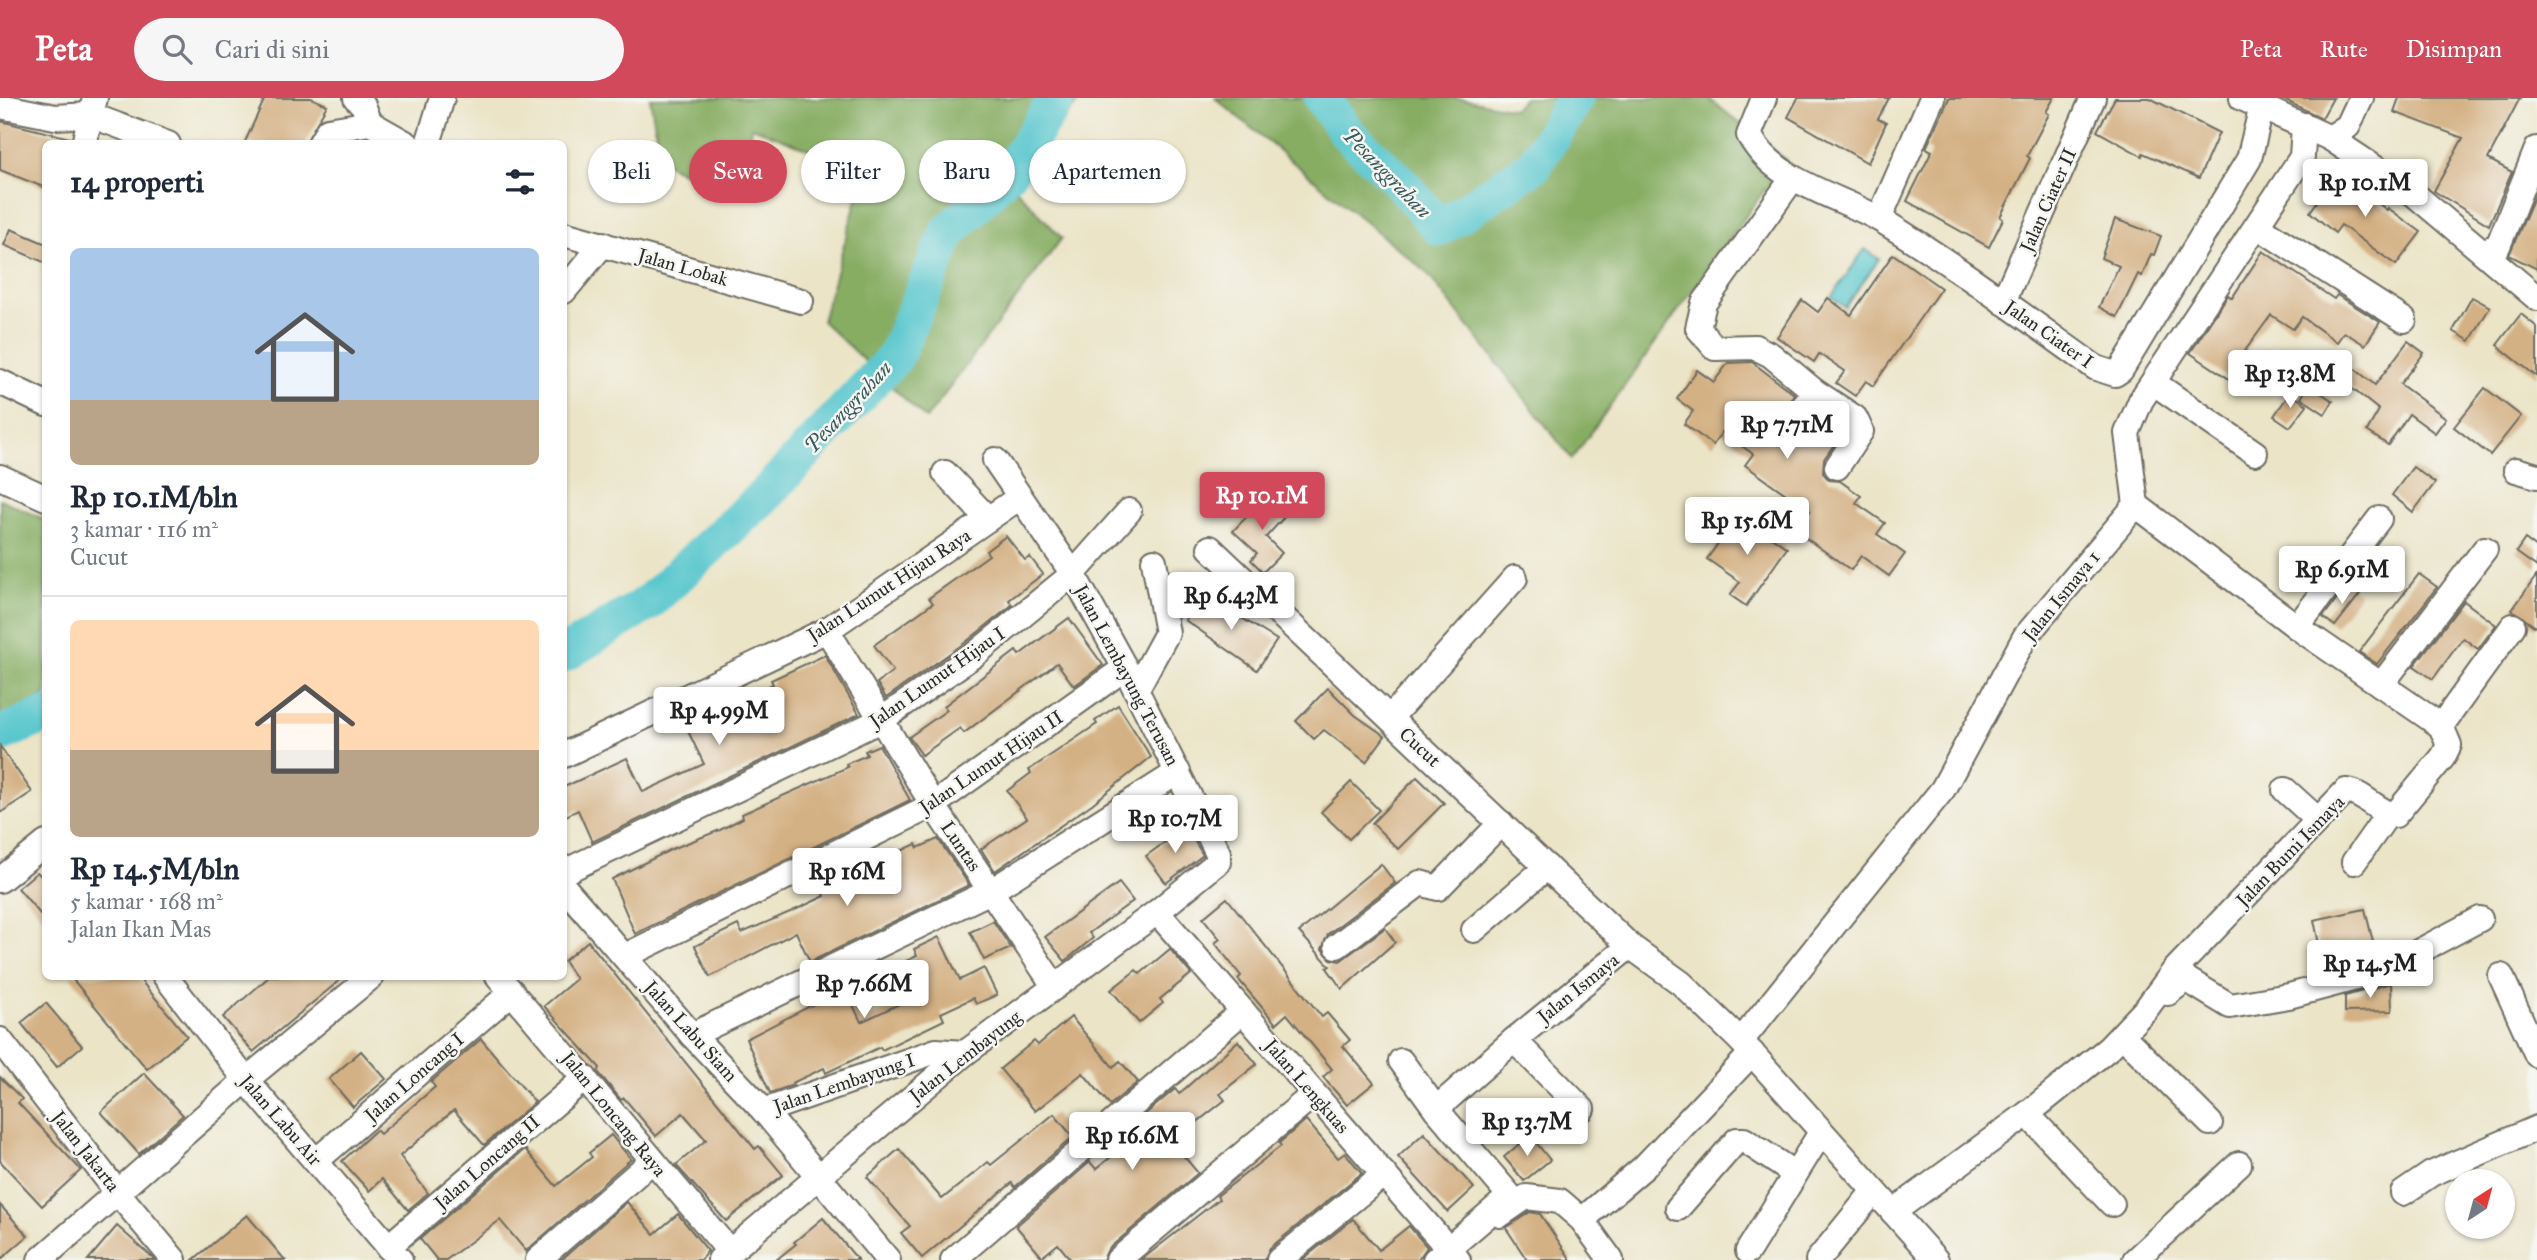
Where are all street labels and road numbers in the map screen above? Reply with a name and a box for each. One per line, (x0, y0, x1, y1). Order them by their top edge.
street label: Jalan Ciater II (2014, 145, 2082, 258)
street label: Jalan Lobak (633, 243, 731, 292)
street label: Jalan Ciater I (1998, 294, 2098, 374)
street label: Jalan Lumut Hijau Raya (801, 523, 976, 648)
street label: Jalan Ismaya 1 (2016, 546, 2105, 648)
street label: Jalan Lembayung Terusan (1068, 579, 1185, 770)
street label: Jalan Lumut Hijau I (863, 622, 1010, 734)
street label: Jalan Lumut Hijau II (913, 705, 1068, 821)
street label: Cucut (1395, 722, 1446, 772)
street label: Jalan Bumi Ismaya (2230, 790, 2350, 914)
street label: Luntas (936, 816, 986, 876)
street label: Jalan Ismaya (1531, 948, 1625, 1030)
street label: Jalan Labu Siam (637, 974, 743, 1087)
street label: Jalan Lembayung (903, 1005, 1026, 1109)
street label: Jalan Loncang I (358, 1028, 469, 1129)
street label: Jalan Lengkuas (1258, 1033, 1354, 1139)
street label: Jalan Loncang Raya (555, 1045, 672, 1183)
street label: Jalan Lembayung I (768, 1048, 918, 1120)
street label: Jalan Labu Air (233, 1068, 327, 1172)
street label: Jalan Jakarta (45, 1104, 125, 1198)
street label: Jalan Loncang II (428, 1110, 545, 1216)

